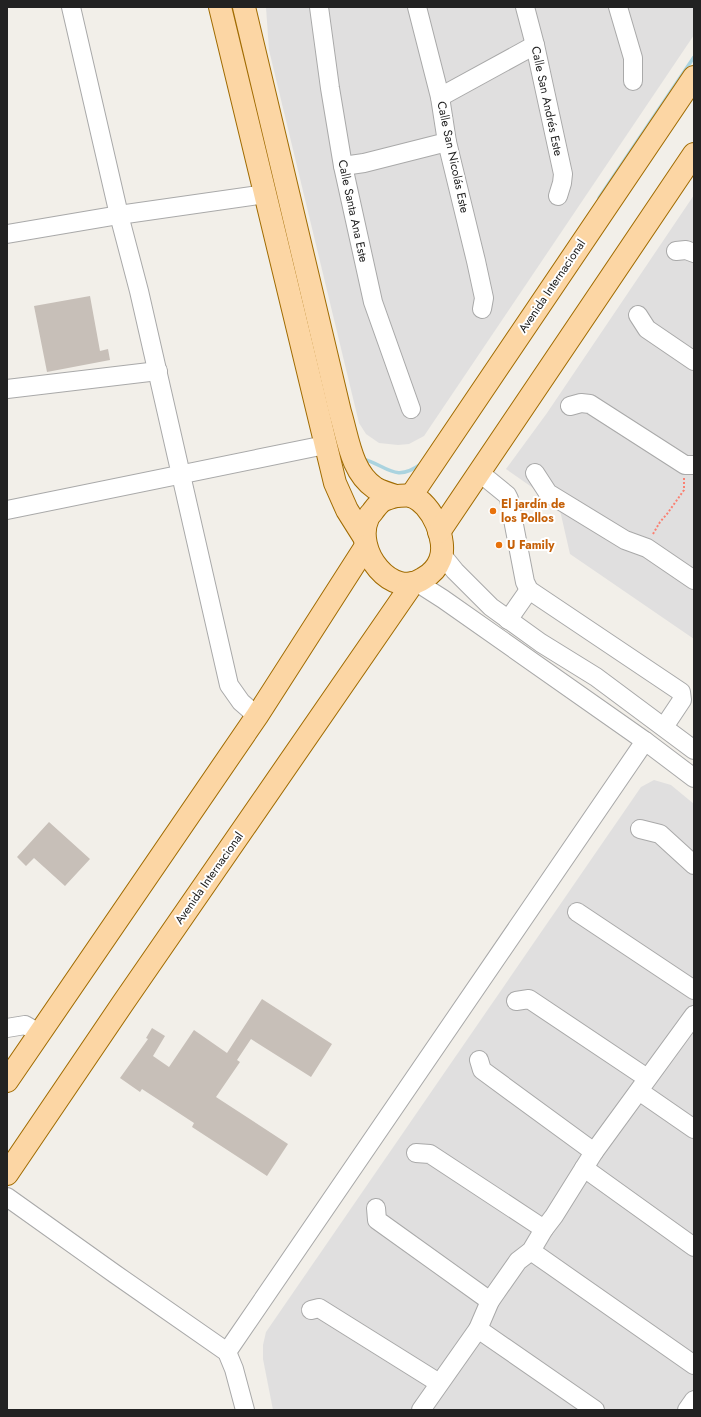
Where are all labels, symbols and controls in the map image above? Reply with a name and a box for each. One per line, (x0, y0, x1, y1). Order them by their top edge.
street label: Calle San Andrés Este (527, 45, 567, 157)
street label: Calle San Nicolás Este (432, 99, 474, 215)
street label: Calle Santa Ana Este (333, 158, 373, 264)
street label: Avenida Internacional (514, 236, 590, 336)
place label: El jardín de los Pollos (501, 495, 565, 527)
marker: El jardín de los Pollos (488, 506, 498, 516)
place label: U Family (507, 536, 555, 554)
marker: U Family (494, 540, 504, 550)
street label: Avenida Internacional (170, 828, 248, 928)

